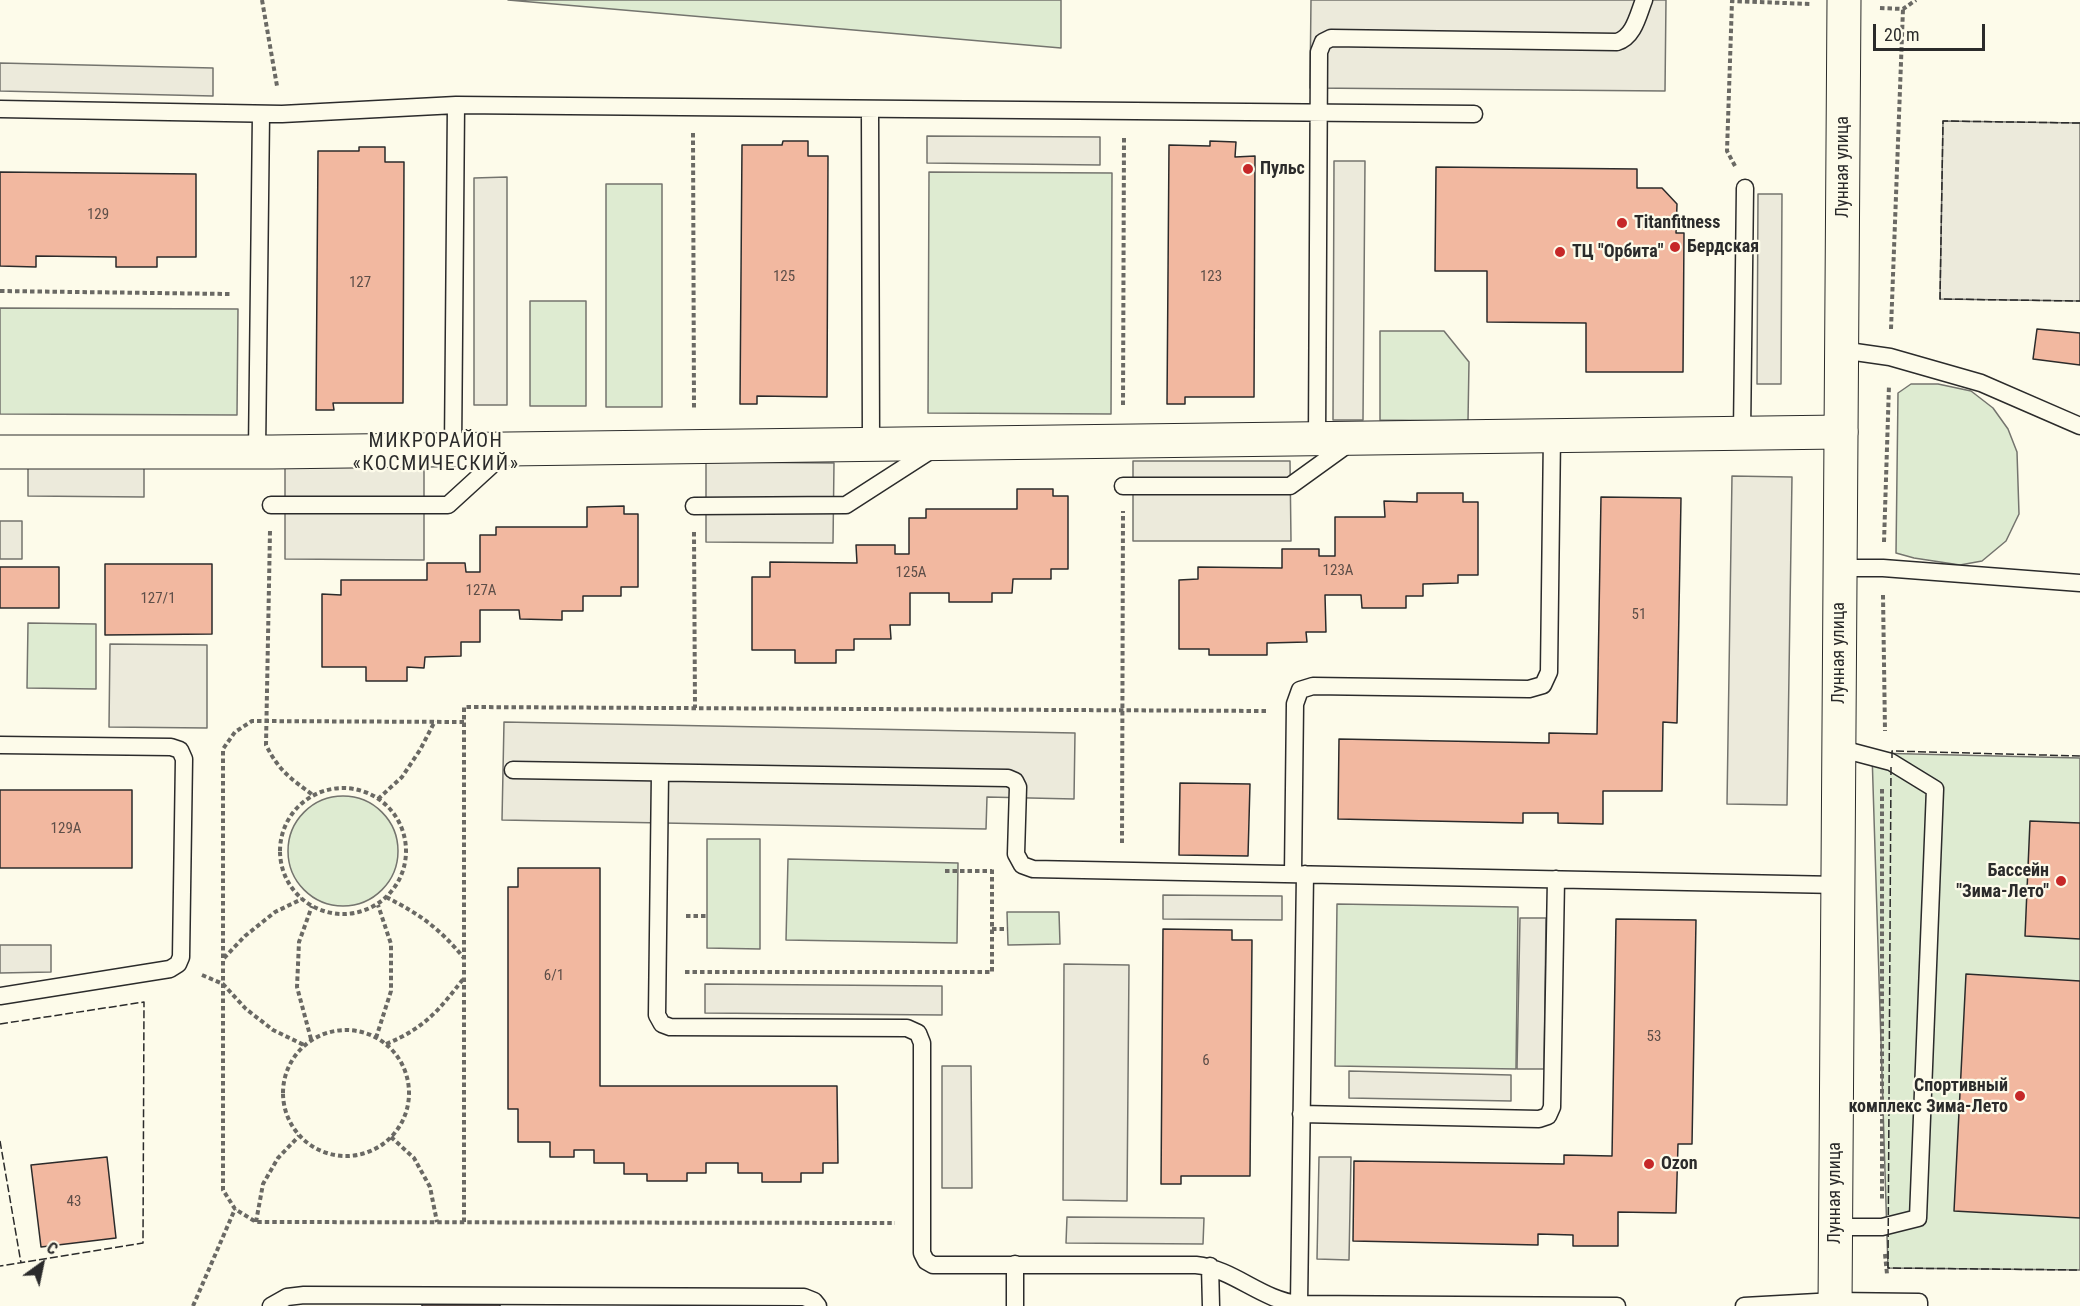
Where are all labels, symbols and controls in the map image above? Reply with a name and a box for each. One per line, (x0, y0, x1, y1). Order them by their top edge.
scale bar (1876, 12, 1988, 50)
text: 20 m (1884, 24, 1919, 45)
street label: Лунная улица (1832, 116, 1854, 218)
place label: Пульс (1260, 158, 1305, 180)
marker: Пульс (1241, 162, 1255, 176)
house number: 129 (87, 206, 109, 224)
place label: Titanfitness (1634, 212, 1720, 234)
marker: Titanfitness (1615, 216, 1629, 230)
place label: Бердская (1687, 236, 1759, 258)
marker: Бердская (1668, 240, 1682, 254)
place label: ТЦ "Орбита" (1572, 241, 1663, 263)
marker: ТЦ "Орбита" (1553, 245, 1567, 259)
house number: 125 (773, 268, 795, 286)
house number: 123 (1200, 268, 1222, 286)
house number: 127 (349, 274, 371, 292)
district label: МИКРОРАЙОН «КОСМИЧЕСКИЙ» (352, 430, 520, 477)
house number: 123А (1323, 562, 1353, 580)
house number: 125А (896, 564, 926, 582)
house number: 127А (466, 582, 496, 600)
house number: 127/1 (140, 590, 176, 608)
street label: Лунная улица (1828, 602, 1850, 704)
house number: 51 (1632, 606, 1646, 624)
house number: 129А (51, 820, 81, 838)
place label: Бассейн "Зима-Лето" (1956, 860, 2049, 902)
marker: Бассейн "Зима-Лето" (2054, 874, 2068, 888)
house number: 6/1 (544, 967, 564, 985)
house number: 53 (1647, 1028, 1661, 1046)
house number: 6 (1202, 1052, 1210, 1070)
place label: Спортивный комплекс Зима-Лето (1848, 1075, 2008, 1118)
marker: Спортивный комплекс Зима-Лето (2013, 1089, 2027, 1103)
street label: Лунная улица (1824, 1142, 1846, 1244)
place label: Ozon (1661, 1153, 1698, 1175)
marker: Ozon (1642, 1157, 1656, 1171)
house number: 43 (67, 1193, 81, 1211)
north arrow (12, 1234, 72, 1294)
text: С (43, 1238, 61, 1259)

